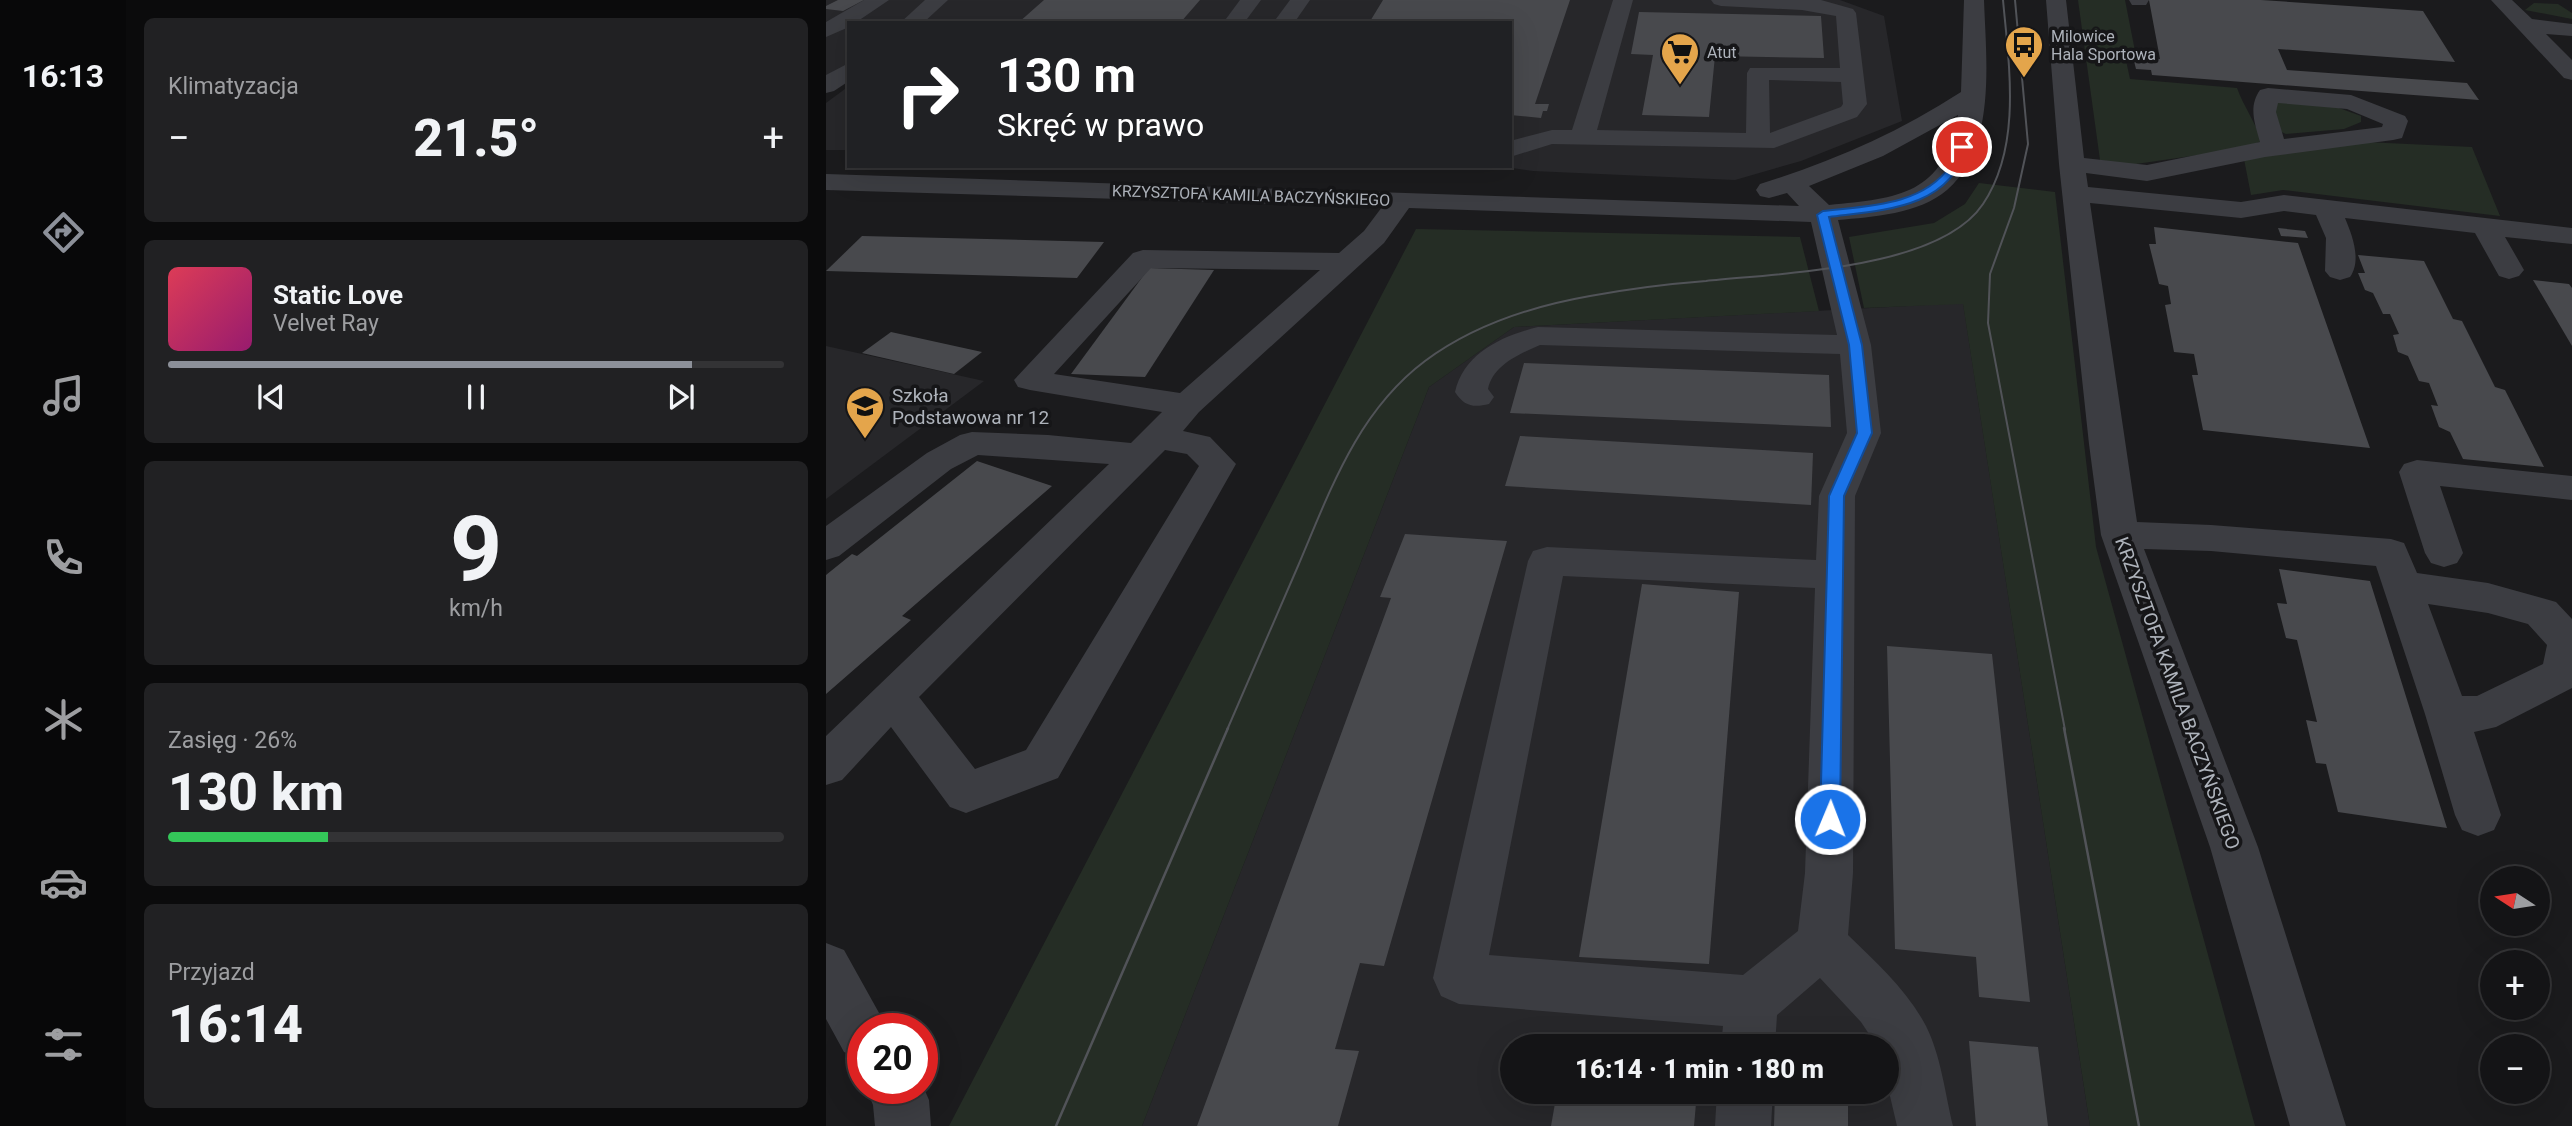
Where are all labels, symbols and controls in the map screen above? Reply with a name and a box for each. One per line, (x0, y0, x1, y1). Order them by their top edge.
bus stop icon: Milowice Hala Sportowa (2003, 24, 2045, 79)
place label: Milowice Hala Sportowa (2051, 27, 2156, 64)
supermarket icon: Atut (1659, 31, 1701, 86)
place label: Atut (1707, 43, 1737, 62)
text: 130 m (997, 47, 1136, 104)
icon: right (882, 49, 973, 140)
text: 16:13 (22, 57, 104, 95)
text: Klimatyzacja (168, 73, 299, 100)
text: Skręć w prawo (997, 106, 1204, 144)
text: 21.5° (413, 108, 539, 169)
text: − (168, 116, 190, 160)
text: + (762, 116, 784, 160)
pin (1932, 117, 1992, 177)
icon: arrive (1943, 128, 1981, 166)
street label: KRZYSZTOFA KAMILA BACZYŃSKIEGO (1111, 181, 1390, 210)
icon: directions (39, 208, 88, 257)
text: Static Love (273, 280, 403, 310)
text: Velvet Ray (273, 310, 379, 337)
icon: music (39, 371, 88, 420)
icon: previous (252, 378, 290, 416)
icon: pause (457, 378, 495, 416)
icon: next (662, 378, 700, 416)
place label: Szkoła Podstawowa nr 12 (892, 384, 1049, 429)
school or university icon: Szkoła Podstawowa nr 12 (844, 385, 886, 440)
text: 9 (450, 496, 502, 602)
icon: phone (39, 533, 88, 582)
street label: KRZYSZTOFA KAMILA BACZYŃSKIEGO (2110, 534, 2245, 853)
text: km/h (449, 595, 503, 622)
icon: climate (39, 695, 88, 744)
text: Zasięg · 26% (168, 727, 297, 754)
text: 130 km (168, 762, 344, 823)
position arrow (1793, 782, 1867, 856)
icon: car (39, 858, 88, 907)
north arrow (2480, 866, 2550, 936)
map controls (2480, 866, 2550, 1104)
button: + (2480, 950, 2550, 1020)
text: Przyjazd (168, 959, 255, 986)
text: 16:14 (168, 994, 303, 1055)
speed limit sign: 20 (847, 1013, 938, 1104)
icon: filters (39, 1020, 88, 1069)
button: − (2480, 1034, 2550, 1104)
text: 16:14 · 1 min · 180 m (1575, 1054, 1824, 1084)

